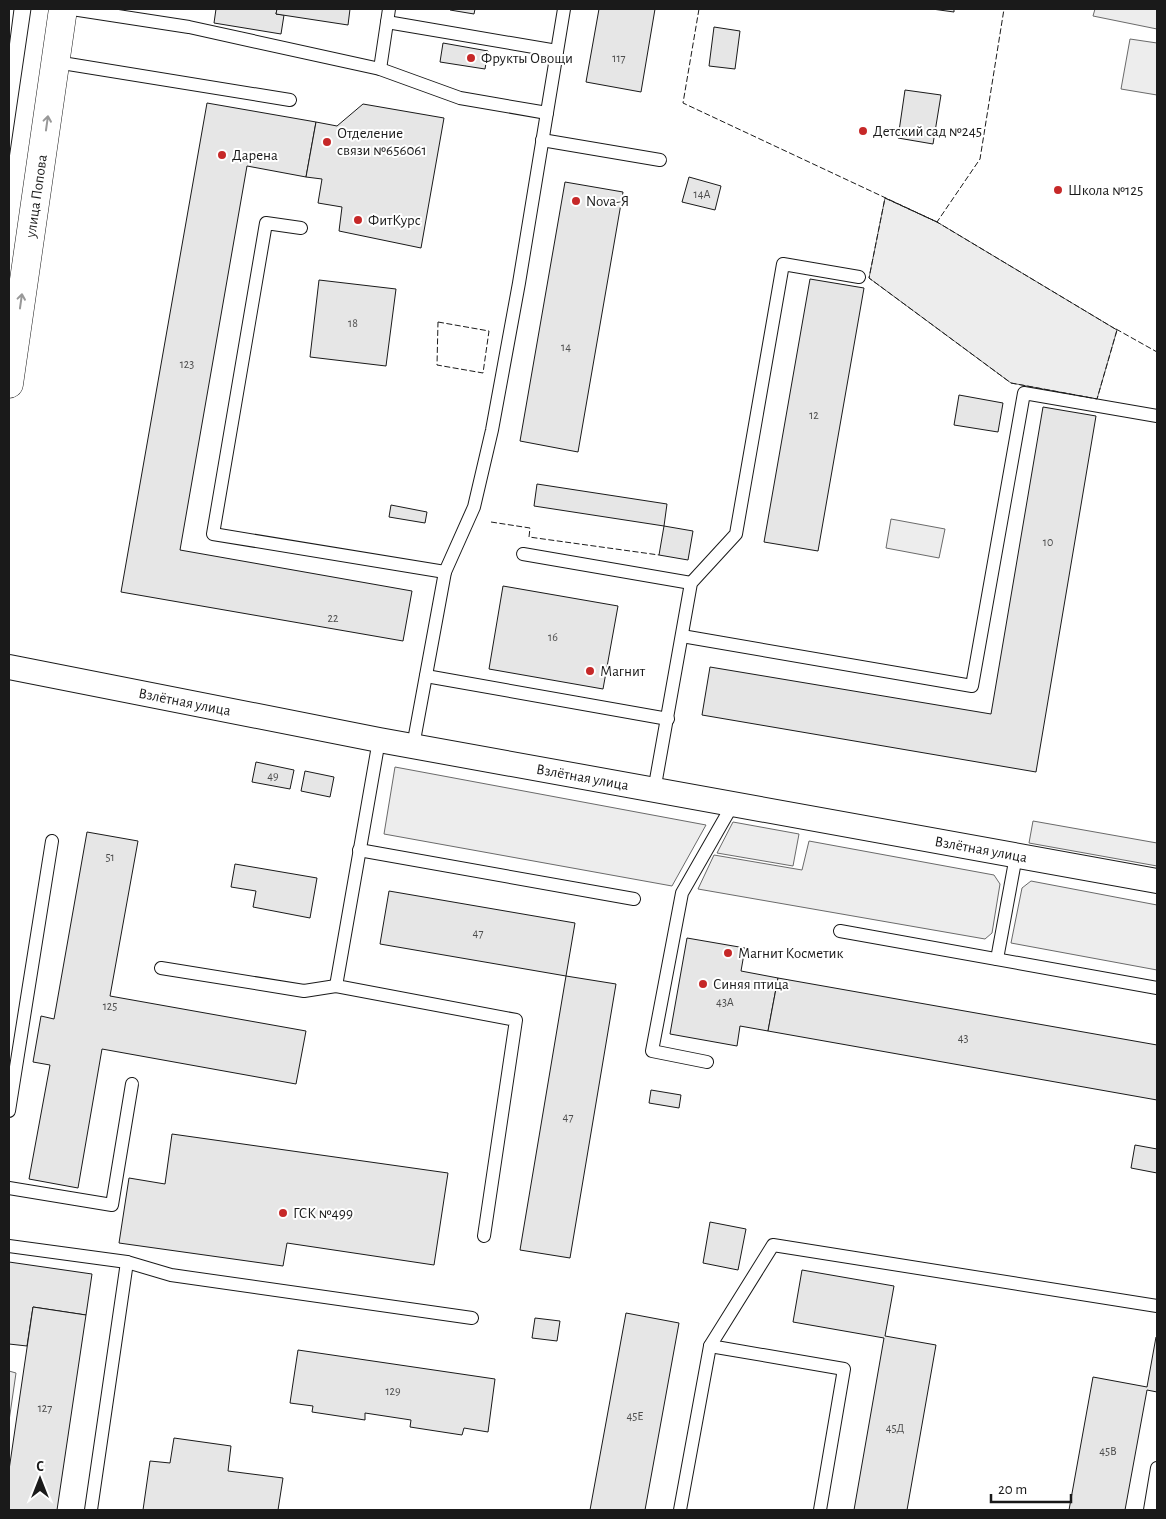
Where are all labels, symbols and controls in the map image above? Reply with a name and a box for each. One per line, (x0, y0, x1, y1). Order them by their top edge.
place label: Фрукты Овощи (481, 51, 573, 66)
marker: Фрукты Овощи (465, 52, 477, 64)
house number: 117 (612, 52, 626, 64)
one-way arrow (42, 115, 52, 131)
place label: Детский сад №245 (873, 124, 982, 139)
marker: Детский сад №245 (857, 125, 869, 137)
place label: Отделение связи №656061 (337, 126, 427, 158)
marker: Отделение связи №656061 (321, 136, 333, 148)
place label: Дарена (232, 148, 278, 163)
marker: Дарена (216, 149, 228, 161)
street label: улица Попова (23, 153, 50, 240)
place label: Школа №125 (1068, 183, 1143, 198)
marker: Школа №125 (1052, 184, 1064, 196)
house number: 14А (694, 188, 710, 200)
place label: Nova-Я (586, 194, 629, 209)
marker: Nova-Я (570, 195, 582, 207)
place label: ФитКурс (368, 213, 421, 228)
marker: ФитКурс (352, 214, 364, 226)
one-way arrow (16, 293, 26, 309)
house number: 18 (348, 317, 358, 329)
house number: 14 (561, 341, 571, 353)
house number: 123 (180, 358, 194, 370)
house number: 12 (809, 409, 819, 421)
house number: 10 (1043, 536, 1053, 548)
house number: 22 (328, 612, 339, 624)
house number: 16 (548, 631, 558, 643)
place label: Магнит (600, 664, 646, 679)
marker: Магнит (584, 665, 596, 677)
street label: Взлётная улица (137, 686, 232, 719)
street label: Взлётная улица (535, 762, 630, 793)
house number: 49 (267, 770, 279, 782)
street label: Взлётная улица (934, 834, 1029, 865)
house number: 51 (105, 851, 115, 863)
house number: 47 (473, 927, 483, 939)
place label: Магнит Косметик (738, 946, 843, 961)
marker: Магнит Косметик (722, 947, 734, 959)
place label: Синяя птица (713, 977, 789, 992)
marker: Синяя птица (697, 978, 709, 990)
house number: 43А (716, 996, 734, 1008)
house number: 125 (103, 1000, 117, 1012)
house number: 43 (958, 1032, 968, 1044)
house number: 47 (563, 1111, 573, 1123)
place label: ГСК №499 (293, 1206, 353, 1221)
marker: ГСК №499 (277, 1207, 289, 1219)
house number: 129 (385, 1385, 401, 1397)
house number: 127 (38, 1402, 52, 1414)
house number: 45Е (626, 1410, 644, 1422)
house number: 45Д (886, 1422, 904, 1434)
house number: 45В (1099, 1445, 1117, 1457)
north arrow (15, 1454, 65, 1504)
text: С (36, 1460, 44, 1474)
scale bar (991, 1472, 1071, 1504)
text: 20 m (998, 1482, 1027, 1497)

